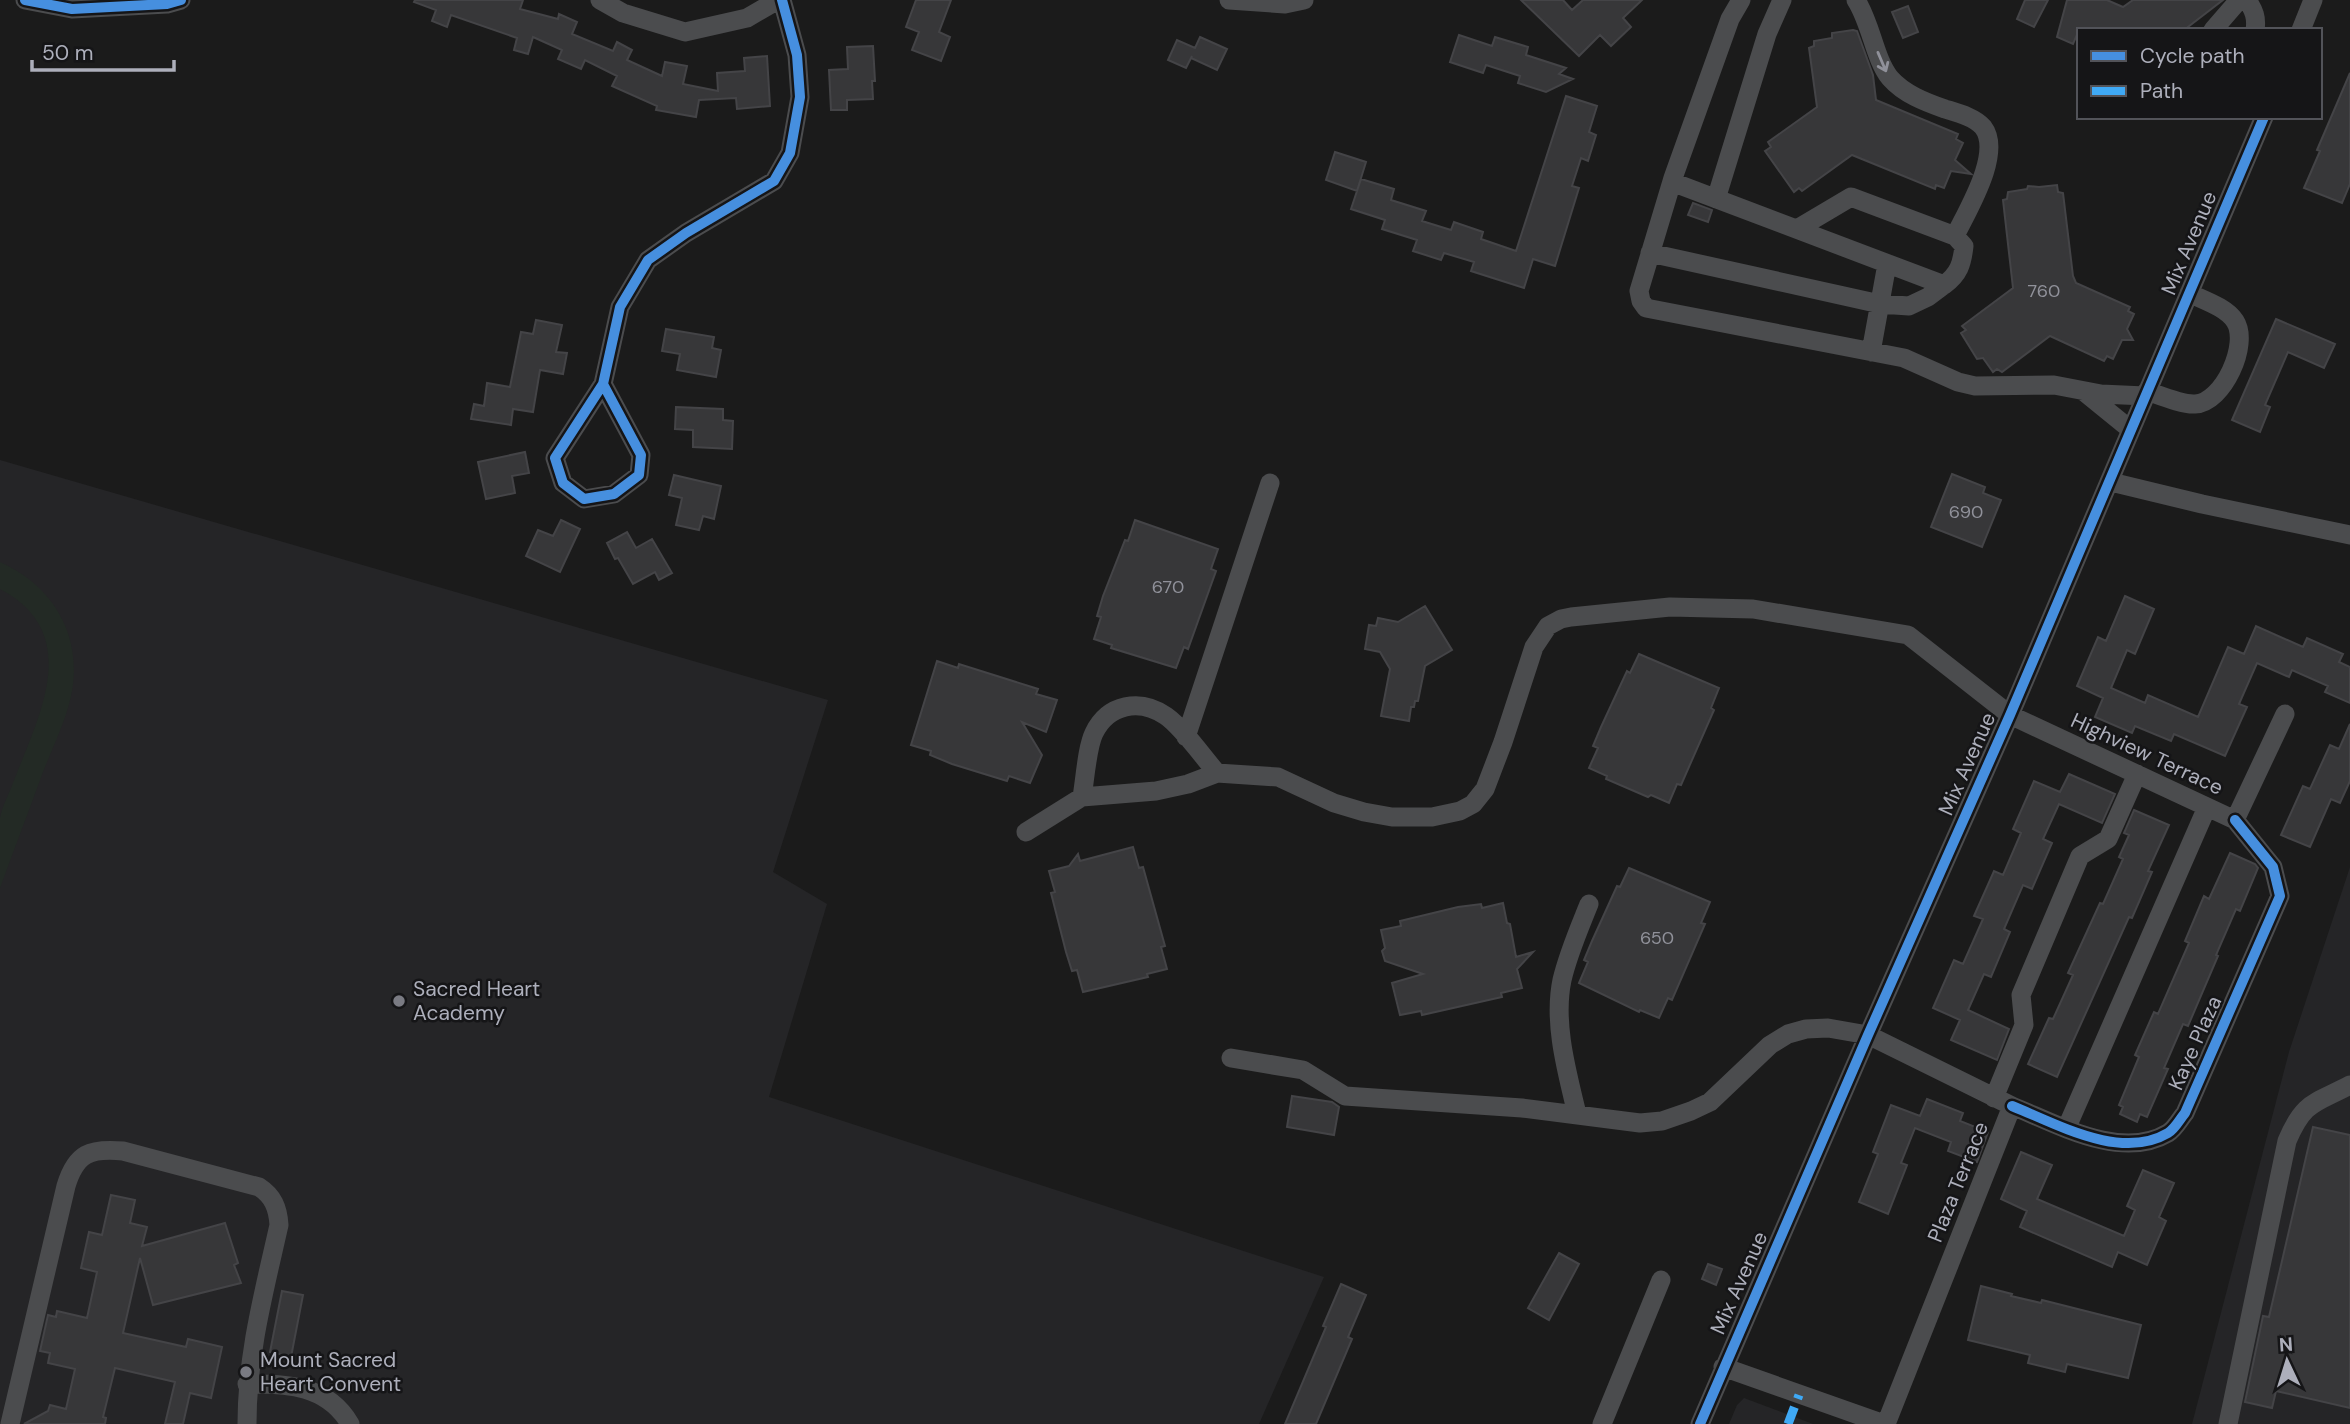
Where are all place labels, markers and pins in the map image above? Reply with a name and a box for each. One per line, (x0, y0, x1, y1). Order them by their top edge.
place label: Sacred Heart Academy (413, 975, 540, 1027)
marker: Sacred Heart Academy (391, 993, 407, 1009)
place label: Mount Sacred Heart Convent (260, 1346, 401, 1398)
marker: Mount Sacred Heart Convent (238, 1364, 254, 1380)

